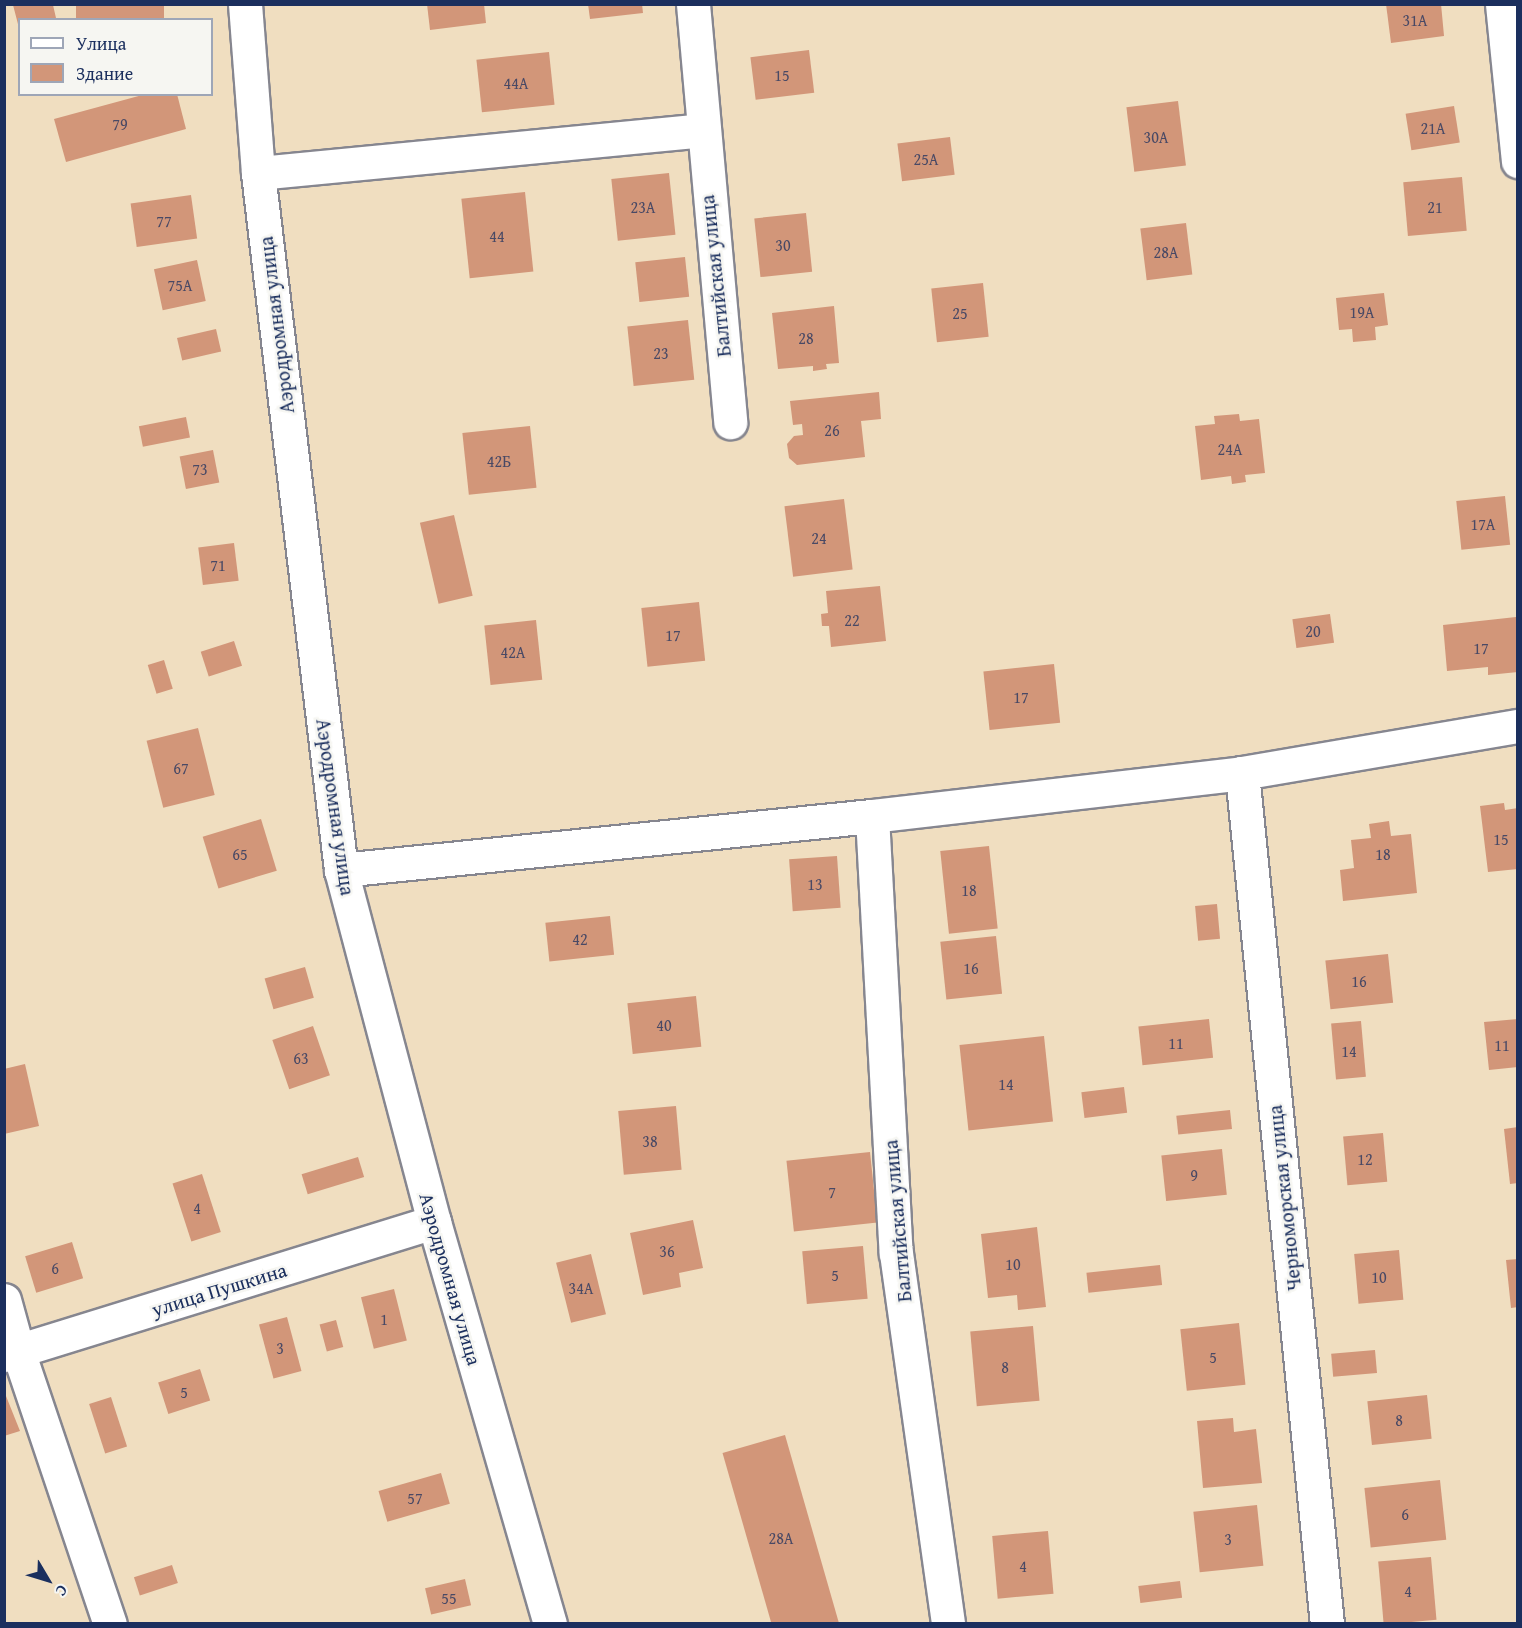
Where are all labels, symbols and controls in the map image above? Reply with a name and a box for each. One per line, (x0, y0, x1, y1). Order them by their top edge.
house number: 31А (1402, 10, 1428, 30)
legend (18, 18, 213, 96)
text: Улица (76, 30, 126, 57)
text: Здание (76, 60, 133, 87)
house number: 15 (774, 65, 790, 85)
house number: 44А (503, 73, 529, 93)
house number: 79 (112, 114, 128, 134)
house number: 21А (1420, 118, 1446, 138)
house number: 30А (1143, 127, 1169, 147)
house number: 25А (913, 149, 939, 169)
street label: Балтийская улица (695, 194, 735, 358)
house number: 23А (630, 197, 656, 217)
house number: 21 (1427, 197, 1443, 217)
house number: 77 (156, 211, 172, 231)
house number: 44 (489, 226, 505, 246)
street label: Аэродромная улица (253, 235, 299, 415)
house number: 30 (775, 235, 791, 255)
house number: 28А (1153, 242, 1179, 262)
house number: 75А (167, 275, 193, 295)
house number: 19А (1349, 302, 1375, 322)
house number: 25 (952, 303, 968, 323)
house number: 28 (798, 328, 814, 348)
house number: 23 (653, 343, 669, 363)
house number: 26 (824, 420, 840, 440)
house number: 24А (1217, 439, 1243, 459)
house number: 42Б (487, 451, 511, 471)
house number: 73 (192, 459, 208, 479)
house number: 17А (1470, 514, 1496, 534)
house number: 24 (811, 528, 827, 548)
house number: 71 (210, 555, 226, 575)
house number: 22 (844, 610, 860, 630)
house number: 20 (1305, 621, 1321, 641)
house number: 17 (665, 625, 681, 645)
house number: 17 (1473, 638, 1489, 658)
house number: 42А (500, 642, 526, 662)
house number: 17 (1013, 687, 1029, 707)
street label: Аэродромная улица (312, 717, 360, 897)
house number: 67 (173, 758, 189, 778)
house number: 15 (1493, 829, 1509, 849)
house number: 65 (232, 844, 248, 864)
house number: 18 (1375, 844, 1391, 864)
house number: 13 (807, 874, 823, 894)
house number: 18 (961, 880, 977, 900)
house number: 42 (572, 929, 588, 949)
house number: 16 (963, 958, 979, 978)
house number: 16 (1351, 971, 1367, 991)
house number: 40 (656, 1015, 672, 1035)
house number: 11 (1168, 1033, 1184, 1053)
house number: 11 (1494, 1035, 1510, 1055)
house number: 14 (1341, 1041, 1357, 1061)
house number: 63 (293, 1048, 309, 1068)
house number: 14 (998, 1074, 1014, 1094)
street label: Черноморская улица (1262, 1104, 1306, 1292)
house number: 38 (642, 1131, 658, 1151)
street label: Балтийская улица (878, 1139, 916, 1303)
house number: 12 (1357, 1149, 1373, 1169)
house number: 9 (1190, 1165, 1198, 1185)
house number: 7 (828, 1182, 836, 1202)
street label: Аэродромная улица (415, 1190, 487, 1368)
house number: 4 (193, 1198, 201, 1218)
house number: 36 (659, 1241, 675, 1261)
house number: 10 (1005, 1254, 1021, 1274)
street label: улица Пушкина (149, 1257, 289, 1321)
house number: 6 (51, 1258, 59, 1278)
house number: 5 (831, 1265, 839, 1285)
house number: 10 (1371, 1267, 1387, 1287)
house number: 34А (568, 1278, 594, 1298)
house number: 1 (380, 1309, 388, 1329)
house number: 3 (276, 1338, 284, 1358)
house number: 5 (1209, 1347, 1217, 1367)
house number: 8 (1001, 1357, 1009, 1377)
house number: 5 (180, 1382, 188, 1402)
house number: 8 (1395, 1410, 1403, 1430)
house number: 57 (407, 1488, 423, 1508)
house number: 6 (1401, 1504, 1409, 1524)
house number: 28А (768, 1528, 794, 1548)
house number: 3 (1224, 1529, 1232, 1549)
north arrow (18, 1550, 78, 1610)
house number: 4 (1019, 1556, 1027, 1576)
text: С (50, 1580, 74, 1602)
house number: 4 (1404, 1581, 1412, 1601)
house number: 55 (441, 1588, 457, 1608)

